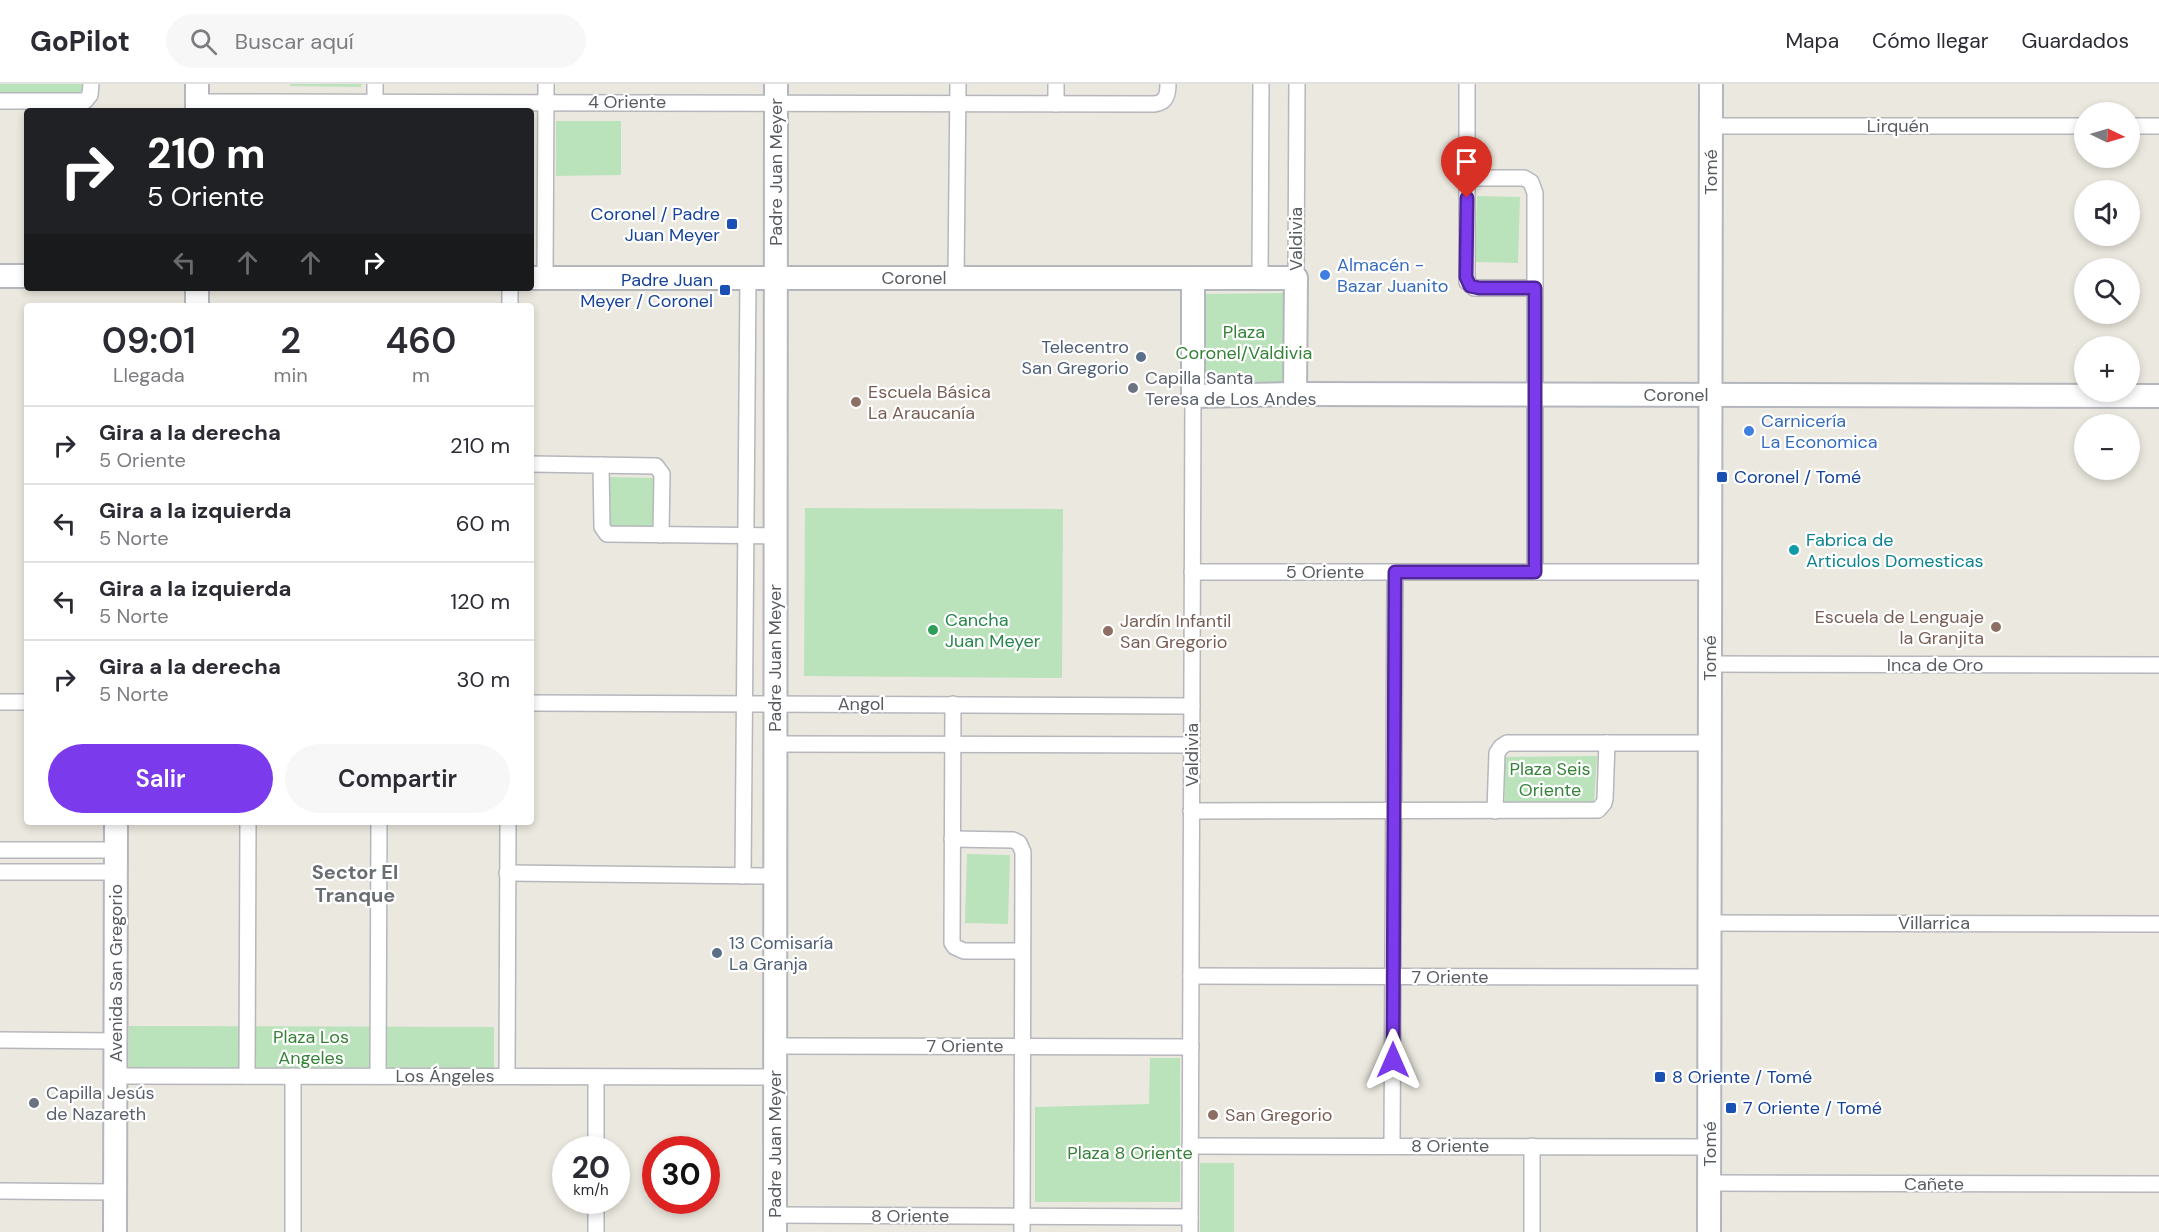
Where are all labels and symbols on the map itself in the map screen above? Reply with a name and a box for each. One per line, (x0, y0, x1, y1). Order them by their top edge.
street label: 4 Oriente (588, 90, 666, 114)
street label: Padre Juan Meyer (764, 98, 788, 246)
north arrow (2074, 102, 2140, 168)
street label: Lirquén (1867, 114, 1929, 138)
pin (1441, 136, 1492, 198)
street label: Tomé (1699, 149, 1723, 195)
place label: Coronel / Padre Juan Meyer (591, 202, 720, 247)
street label: Valdivia (1284, 207, 1308, 271)
marker: Coronel / Padre Juan Meyer (725, 217, 739, 231)
place label: Almacén - Bazar Juanito (1337, 253, 1448, 298)
street label: Coronel (881, 266, 947, 290)
place label: Padre Juan Meyer / Coronel (580, 268, 713, 313)
marker: Almacén - Bazar Juanito (1318, 268, 1332, 282)
marker: Padre Juan Meyer / Coronel (718, 283, 732, 297)
park label: Plaza Coronel/Valdivia (1176, 320, 1312, 365)
place label: Telecentro San Gregorio (1022, 335, 1129, 380)
marker: Telecentro San Gregorio (1134, 350, 1148, 364)
place label: Capilla Santa Teresa de Los Andes (1145, 366, 1317, 411)
place label: Escuela Básica La Araucanía (868, 380, 991, 425)
marker: Capilla Santa Teresa de Los Andes (1126, 381, 1140, 395)
street label: Coronel (1643, 383, 1709, 407)
marker: Escuela Básica La Araucanía (849, 395, 863, 409)
place label: Carnicería La Economica (1761, 409, 1878, 454)
marker: Carnicería La Economica (1742, 424, 1756, 438)
place label: Coronel / Tomé (1734, 465, 1861, 489)
marker: Coronel / Tomé (1715, 470, 1729, 484)
place label: Fabrica de Articulos Domesticas (1806, 528, 1984, 573)
marker: Fabrica de Articulos Domesticas (1787, 543, 1801, 557)
street label: 5 Oriente (1286, 560, 1364, 584)
street label: Padre Juan Meyer (763, 584, 787, 732)
place label: Escuela de Lenguaje la Granjita (1815, 605, 1984, 650)
place label: Cancha Juan Meyer (945, 608, 1041, 653)
place label: Jardín Infantil San Gregorio (1120, 609, 1231, 654)
marker: Escuela de Lenguaje la Granjita (1989, 620, 2003, 634)
marker: Cancha Juan Meyer (926, 623, 940, 637)
marker: Jardín Infantil San Gregorio (1101, 624, 1115, 638)
street label: Tomé (1698, 635, 1722, 681)
street label: Inca de Oro (1887, 653, 1983, 677)
street label: Angol (838, 692, 884, 716)
street label: Valdivia (1180, 723, 1204, 787)
park label: Plaza Seis Oriente (1509, 757, 1591, 802)
district label: Sector El Tranque (312, 859, 398, 908)
street label: Avenida San Gregorio (104, 884, 128, 1062)
street label: Villarrica (1898, 911, 1970, 935)
place label: 13 Comisaría La Granja (729, 931, 833, 976)
marker: 13 Comisaría La Granja (710, 946, 724, 960)
street label: 7 Oriente (1412, 965, 1488, 989)
park label: Plaza Los Angeles (273, 1025, 349, 1070)
position arrow (1361, 1028, 1425, 1092)
street label: 7 Oriente (927, 1034, 1003, 1058)
street label: Los Ángeles (395, 1064, 495, 1088)
place label: 8 Oriente / Tomé (1672, 1065, 1812, 1089)
street label: Padre Juan Meyer (763, 1070, 787, 1218)
marker: 8 Oriente / Tomé (1653, 1070, 1667, 1084)
place label: Capilla Jesús de Nazareth (46, 1081, 155, 1126)
marker: Capilla Jesús de Nazareth (27, 1096, 41, 1110)
place label: 7 Oriente / Tomé (1743, 1096, 1882, 1120)
marker: 7 Oriente / Tomé (1724, 1101, 1738, 1115)
place label: San Gregorio (1225, 1103, 1333, 1127)
marker: San Gregorio (1206, 1108, 1220, 1122)
street label: Tomé (1698, 1121, 1722, 1167)
street label: 8 Oriente (1411, 1134, 1489, 1158)
speed limit sign: 30 (642, 1136, 720, 1214)
park label: Plaza 8 Oriente (1067, 1141, 1193, 1165)
street label: Cañete (1904, 1172, 1964, 1196)
street label: 8 Oriente (871, 1204, 949, 1228)

